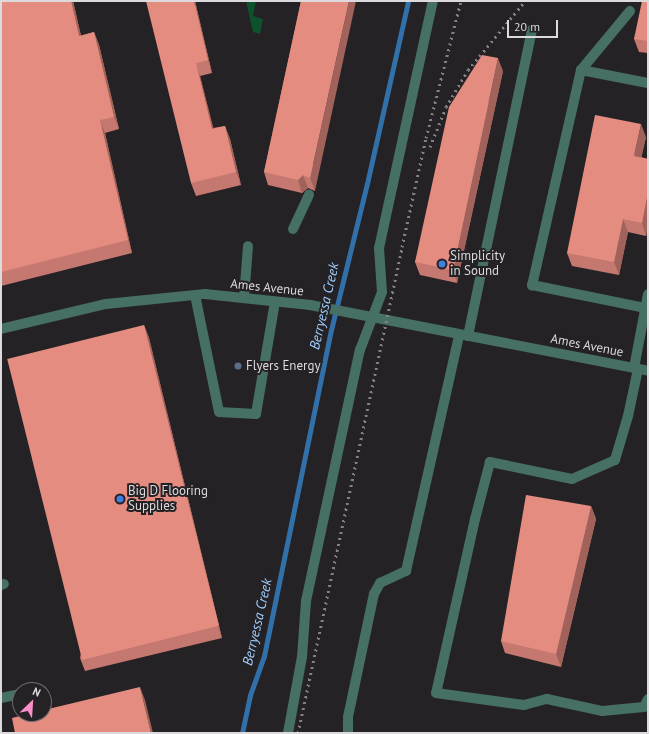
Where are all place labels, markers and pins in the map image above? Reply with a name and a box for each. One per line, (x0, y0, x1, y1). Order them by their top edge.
place label: Simplicity in Sound (450, 249, 505, 280)
marker: Simplicity in Sound (437, 259, 447, 269)
place label: Flyers Energy (246, 358, 321, 374)
marker: Flyers Energy (233, 361, 243, 371)
place label: Big D Flooring Supplies (128, 484, 208, 515)
marker: Big D Flooring Supplies (115, 494, 125, 504)

